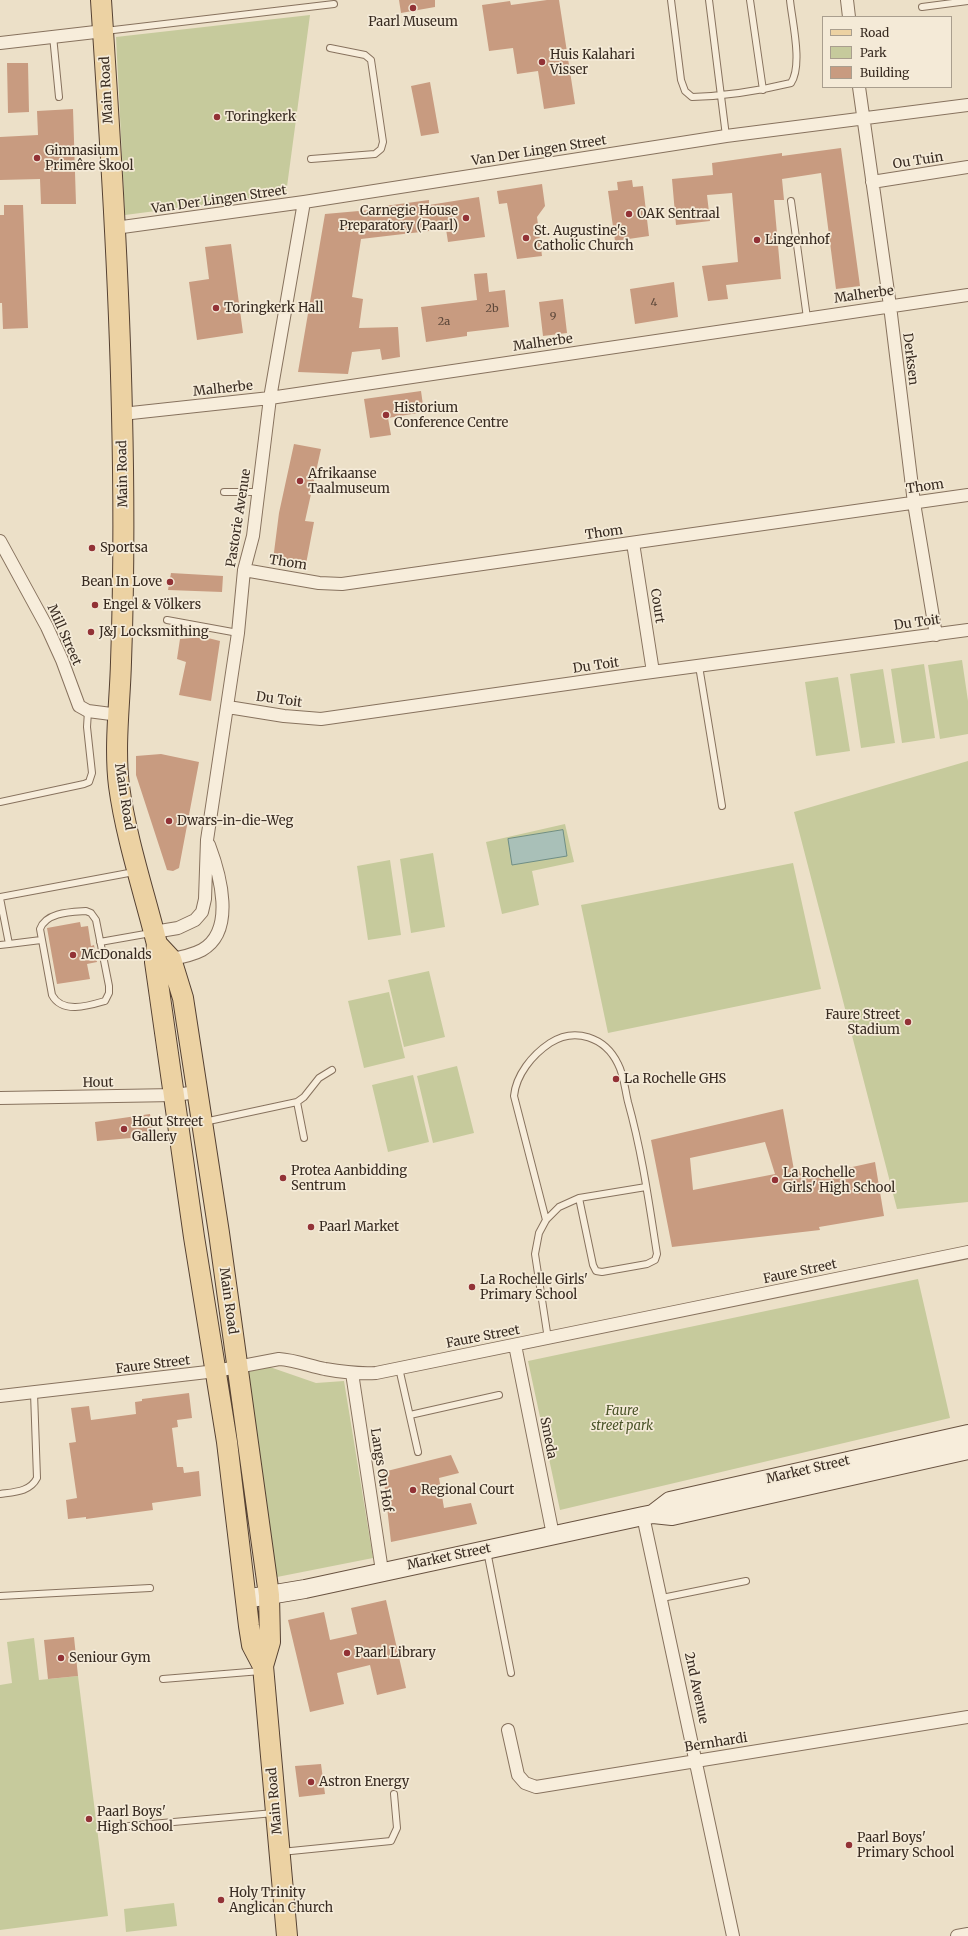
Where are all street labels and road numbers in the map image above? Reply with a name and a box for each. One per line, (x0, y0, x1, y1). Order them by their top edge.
street label: Main Road (97, 56, 117, 124)
street label: Van Der Lingen Street (470, 133, 608, 169)
street label: Ou Tuin (892, 149, 944, 173)
street label: Van Der Lingen Street (150, 183, 288, 217)
street label: Malherbe (833, 283, 895, 307)
street label: Malherbe (512, 331, 574, 355)
street label: Derksen (899, 332, 921, 386)
street label: Malherbe (192, 378, 254, 400)
street label: Main Road (115, 440, 131, 508)
street label: Pastorie Avenue (224, 468, 254, 568)
street label: Thom (905, 477, 945, 497)
street label: Thom (584, 523, 624, 543)
street label: Thom (268, 552, 308, 574)
street label: Court (647, 588, 667, 624)
street label: Mill Street (44, 602, 84, 668)
street label: Du Toit (893, 612, 941, 634)
street label: Du Toit (572, 655, 620, 677)
street label: Du Toit (255, 689, 303, 711)
street label: Main Road (111, 763, 137, 831)
street label: Hout (82, 1075, 114, 1091)
street label: Faure Street (762, 1257, 838, 1287)
street label: Main Road (216, 1267, 240, 1335)
street label: Faure Street (445, 1322, 521, 1352)
street label: Faure Street (115, 1353, 191, 1377)
street label: Smeda (536, 1416, 560, 1460)
street label: Langs Ou Hof (367, 1427, 395, 1513)
street label: Market Street (765, 1453, 851, 1487)
street label: Market Street (406, 1540, 492, 1574)
street label: 2nd Avenue (681, 1651, 711, 1725)
street label: Bernhardi (683, 1730, 749, 1756)
street label: Main Road (264, 1767, 286, 1835)

